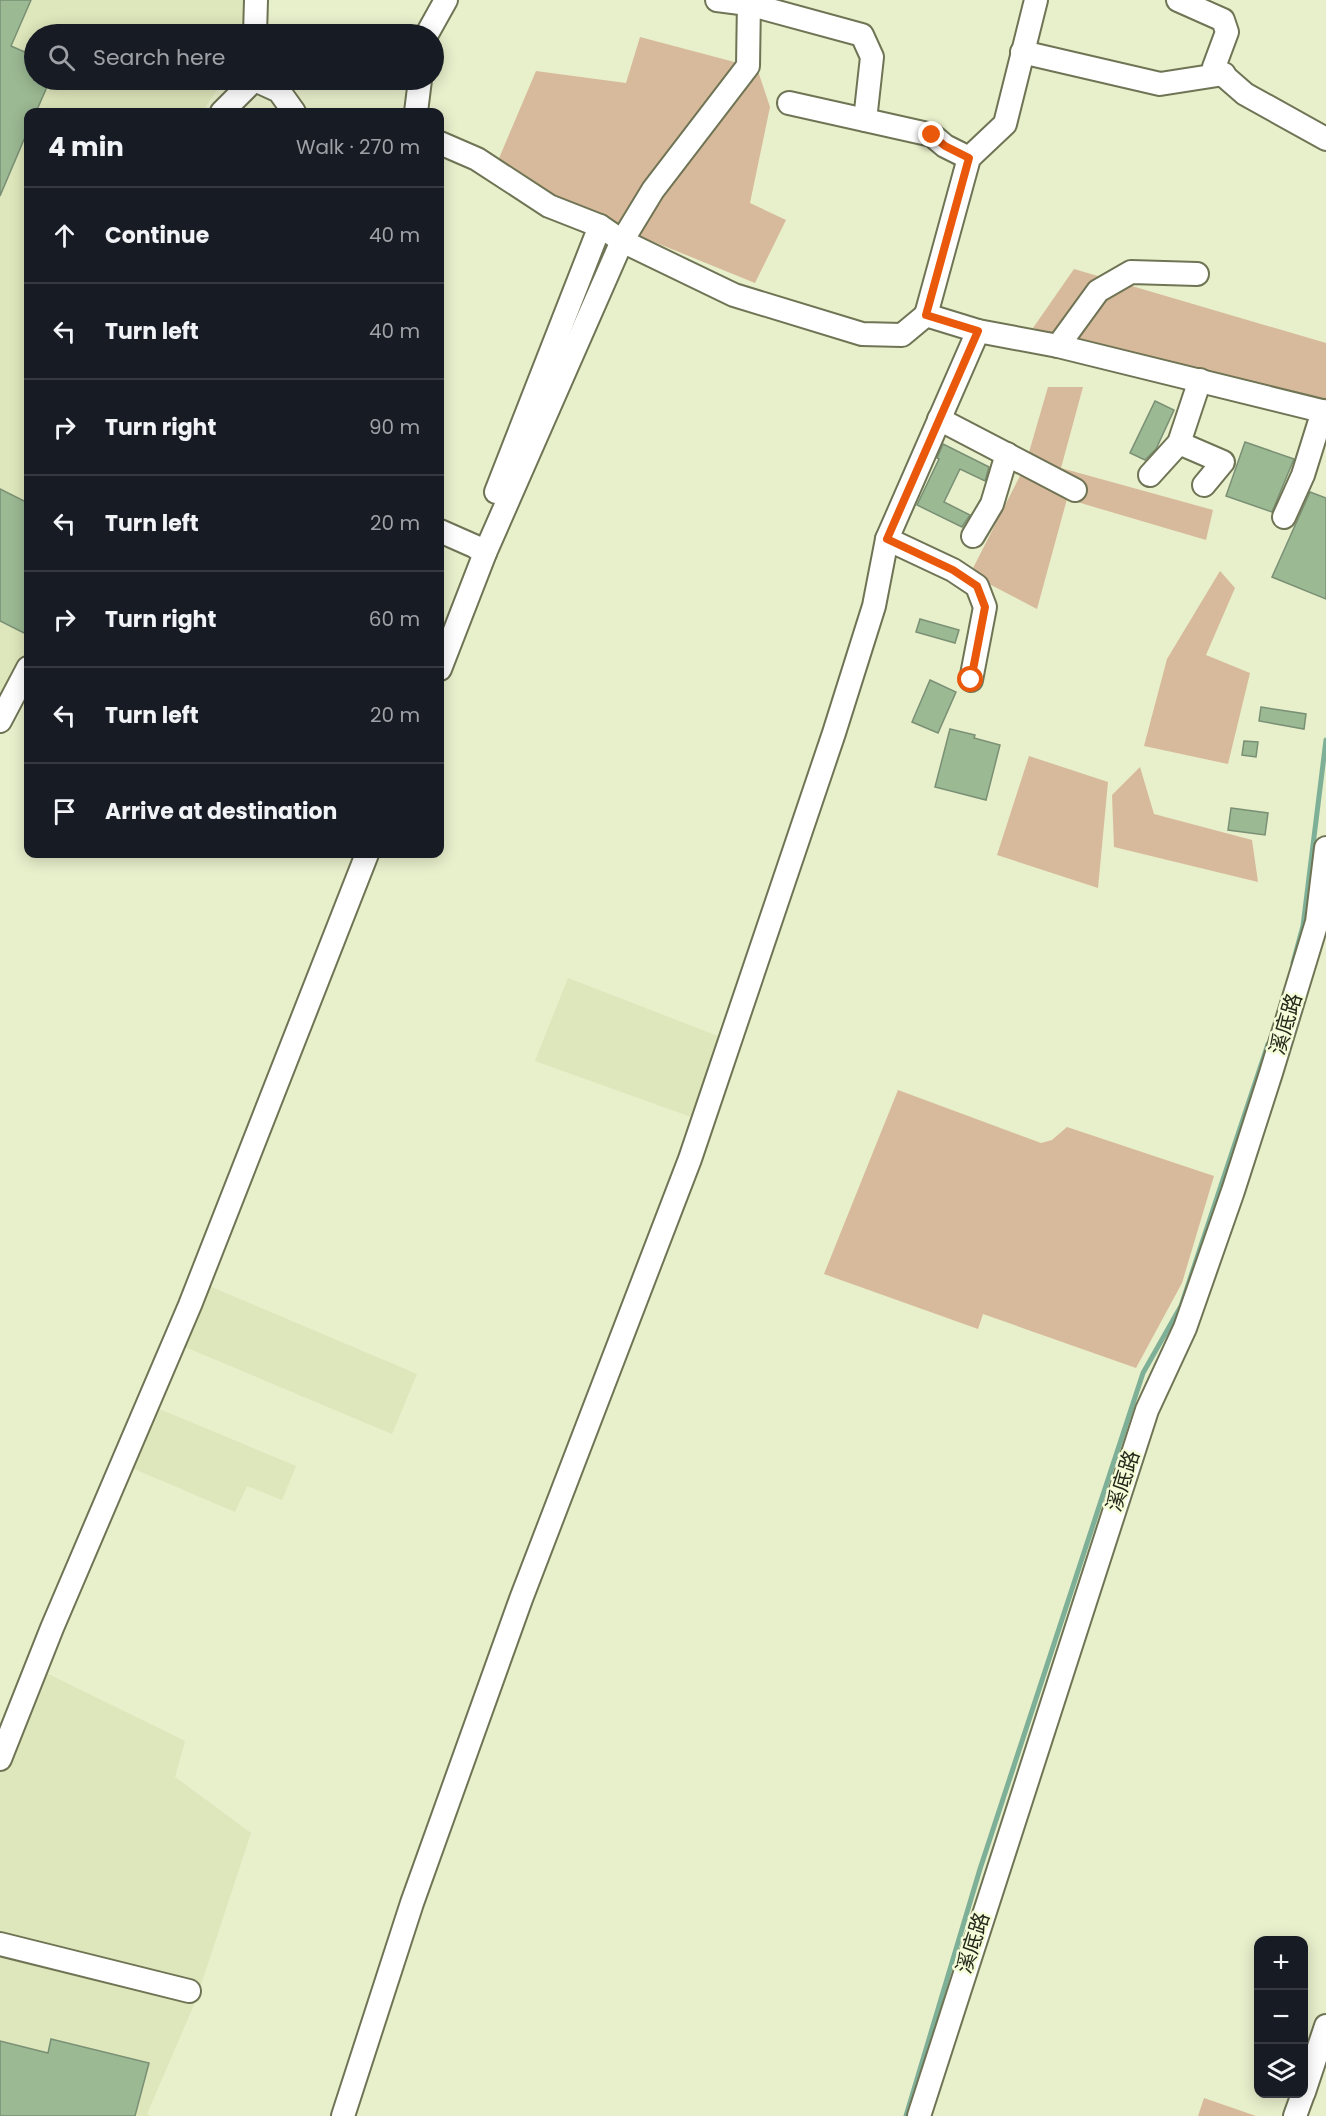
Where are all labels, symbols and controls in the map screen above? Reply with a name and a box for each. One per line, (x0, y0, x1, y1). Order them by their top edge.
search box (24, 24, 444, 90)
icon: search (45, 41, 78, 74)
text: Search here (93, 42, 226, 73)
route end (918, 121, 944, 147)
text: 4 min (48, 129, 124, 165)
text: Walk · 270 m (296, 133, 420, 161)
icon: ahead (48, 219, 81, 252)
text: Continue (105, 220, 209, 251)
text: 40 m (369, 221, 420, 249)
icon: left (48, 315, 81, 348)
text: Turn left (105, 316, 199, 347)
text: 40 m (369, 317, 420, 345)
icon: right (48, 411, 81, 444)
text: Turn right (105, 412, 216, 443)
text: 90 m (369, 413, 420, 441)
icon: left (48, 507, 81, 540)
text: Turn left (105, 508, 199, 539)
text: 20 m (370, 509, 420, 537)
icon: right (48, 603, 81, 636)
text: Turn right (105, 604, 216, 635)
text: 60 m (369, 605, 420, 633)
route start (957, 666, 983, 692)
icon: left (48, 699, 81, 732)
text: Turn left (105, 700, 199, 731)
text: 20 m (370, 701, 420, 729)
icon: arrive (48, 795, 81, 828)
text: Arrive at destination (105, 796, 337, 827)
street label: 溪底路 (1262, 989, 1309, 1058)
street label: 溪底路 (1099, 1446, 1146, 1515)
street label: 溪底路 (949, 1908, 996, 1977)
map controls (1254, 1936, 1308, 2098)
button: + (1254, 1936, 1308, 1990)
button: − (1254, 1990, 1308, 2044)
button: layers (1254, 2044, 1308, 2098)

